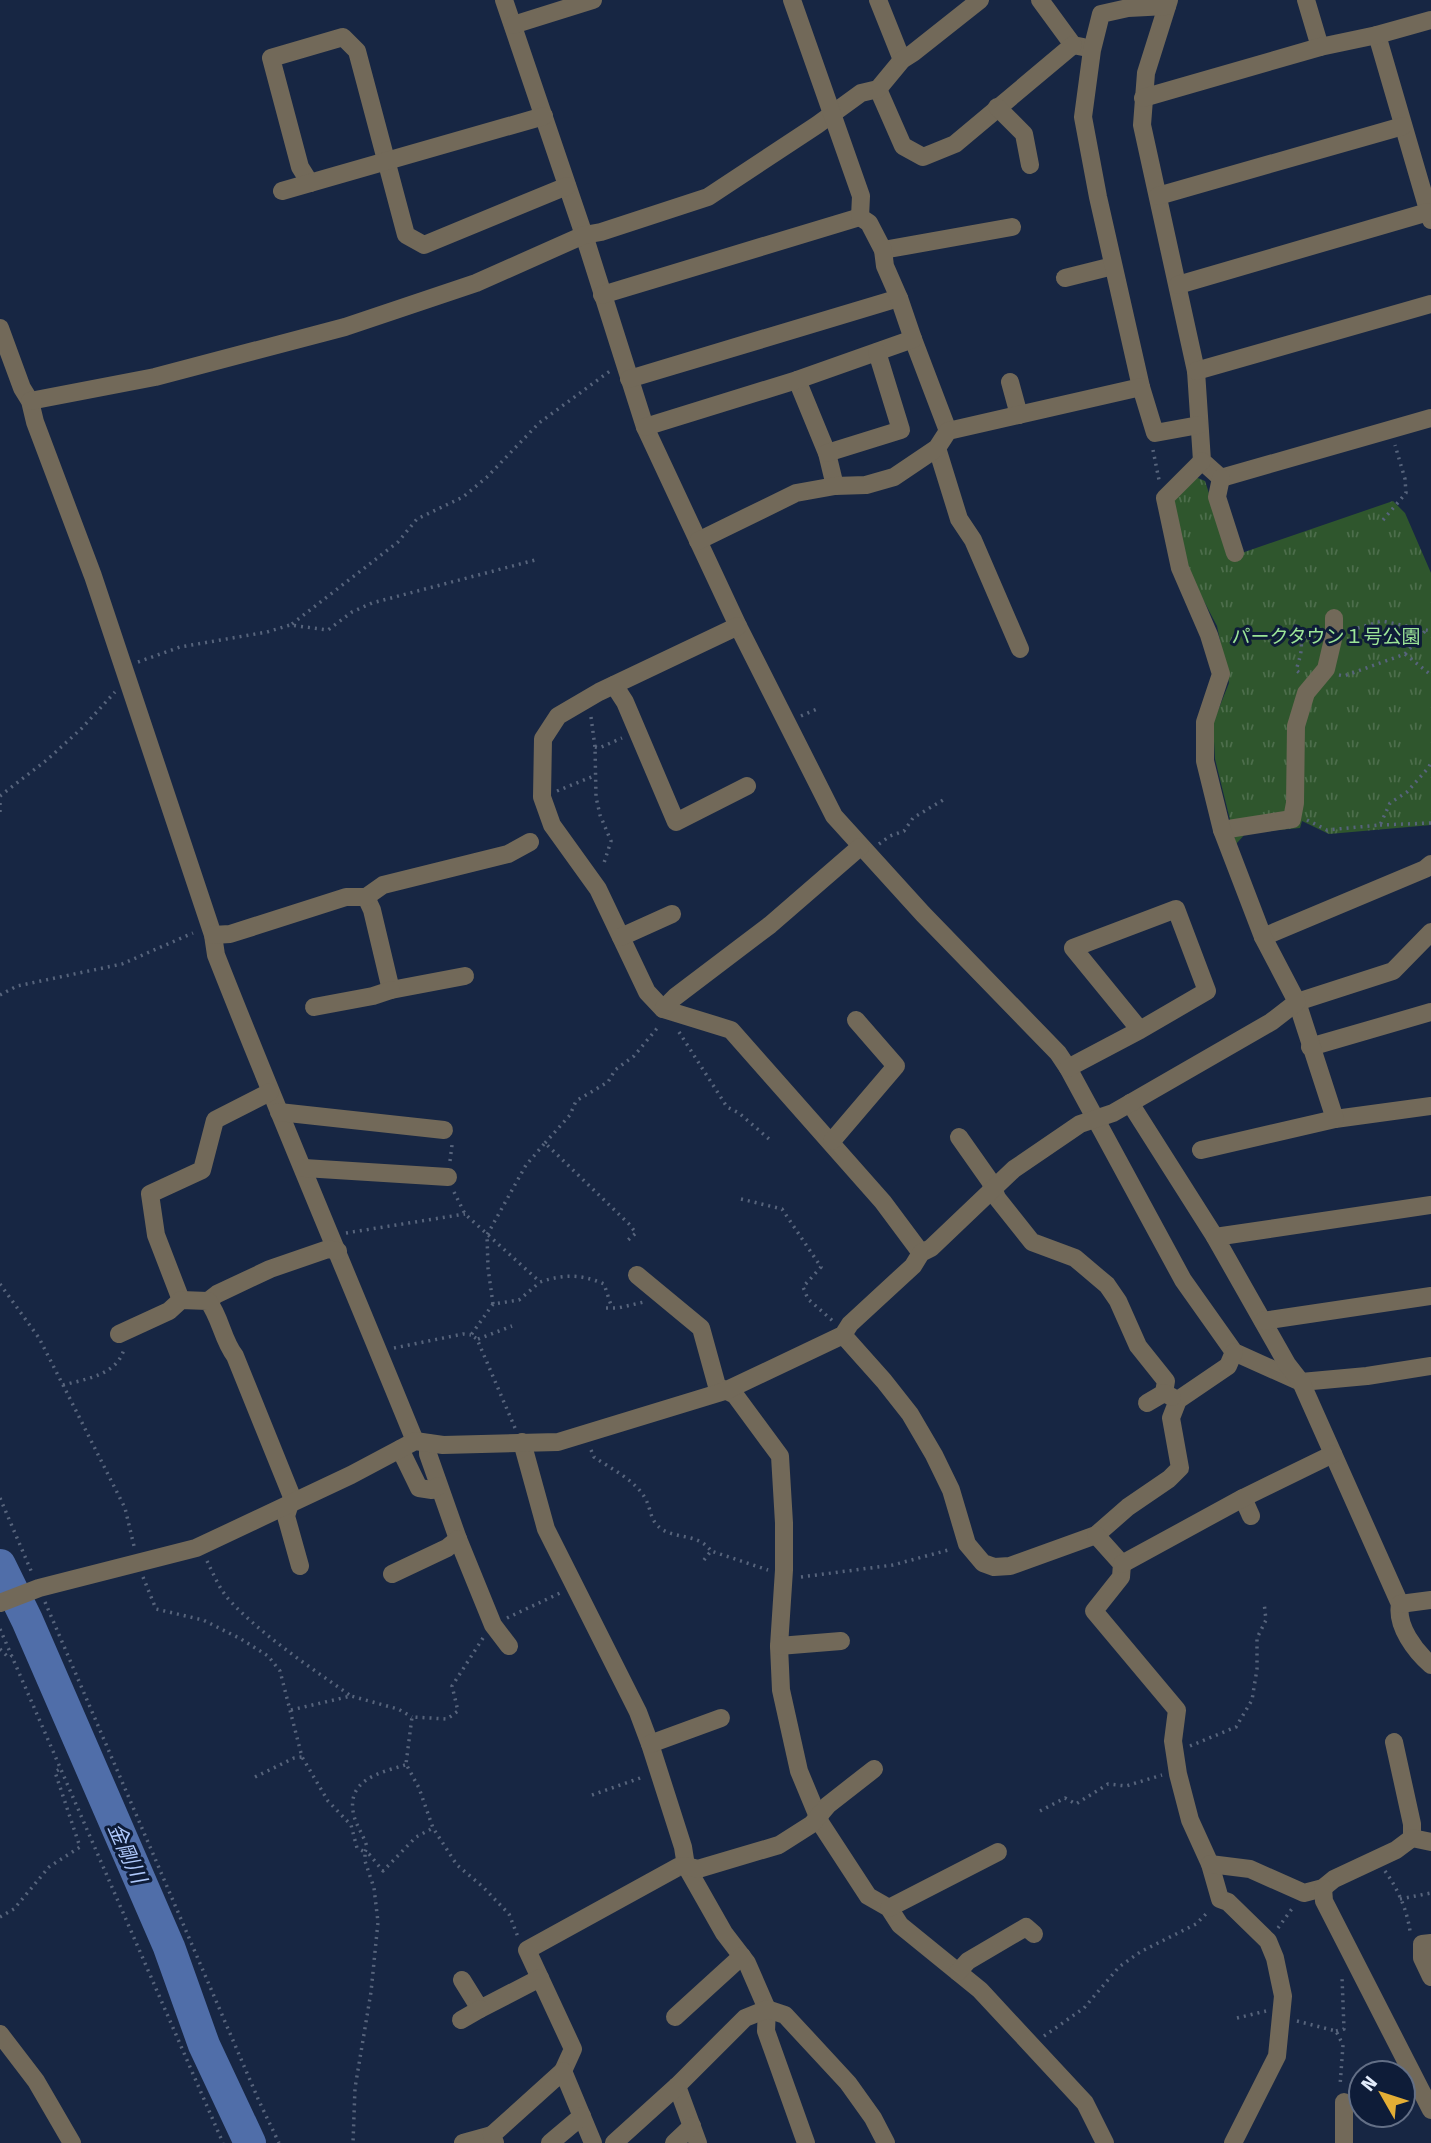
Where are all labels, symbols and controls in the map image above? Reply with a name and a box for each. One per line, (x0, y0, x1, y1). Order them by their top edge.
park label: パークタウン１号公園 (1231, 625, 1421, 648)
water label: 金剛川 (102, 1819, 153, 1889)
north arrow (1347, 2059, 1417, 2129)
text: N (1356, 2071, 1382, 2096)

